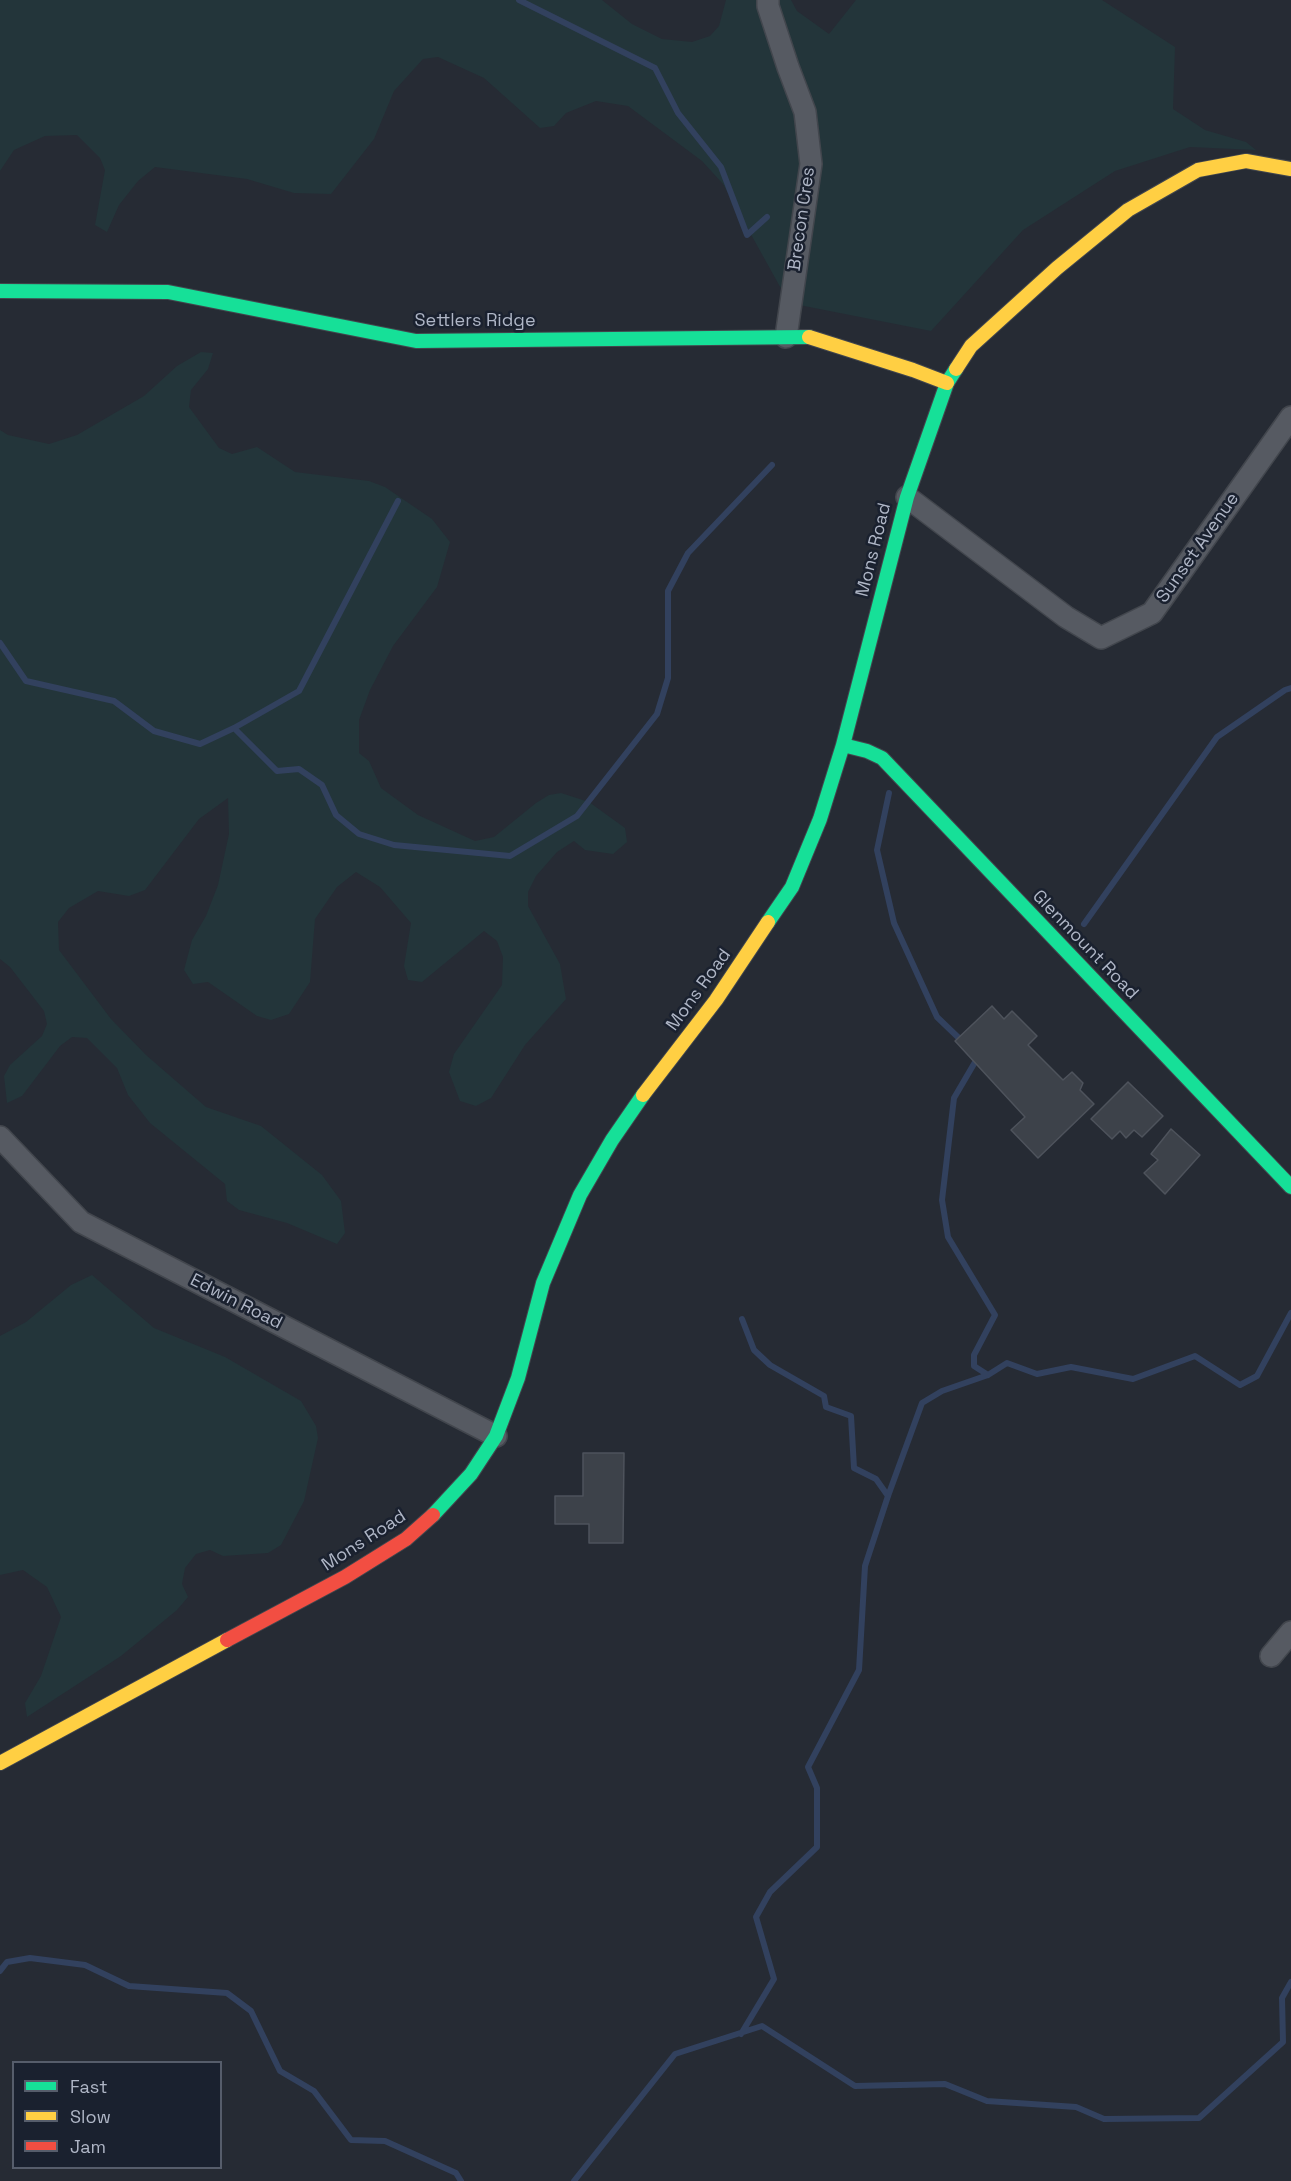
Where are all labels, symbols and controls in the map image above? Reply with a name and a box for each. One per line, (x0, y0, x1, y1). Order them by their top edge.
street label: Brecon Cres (784, 166, 820, 272)
street label: Settlers Ridge (414, 310, 536, 332)
street label: Sunset Avenue (1152, 489, 1244, 607)
street label: Mons Road (852, 501, 896, 599)
street label: Glenmount Road (1027, 886, 1143, 1004)
street label: Mons Road (662, 945, 736, 1035)
street label: Edwin Road (186, 1270, 286, 1334)
street label: Mons Road (318, 1506, 410, 1576)
legend (12, 2061, 222, 2169)
text: Fast (70, 2075, 107, 2098)
text: Slow (70, 2105, 111, 2128)
text: Jam (70, 2135, 106, 2158)

